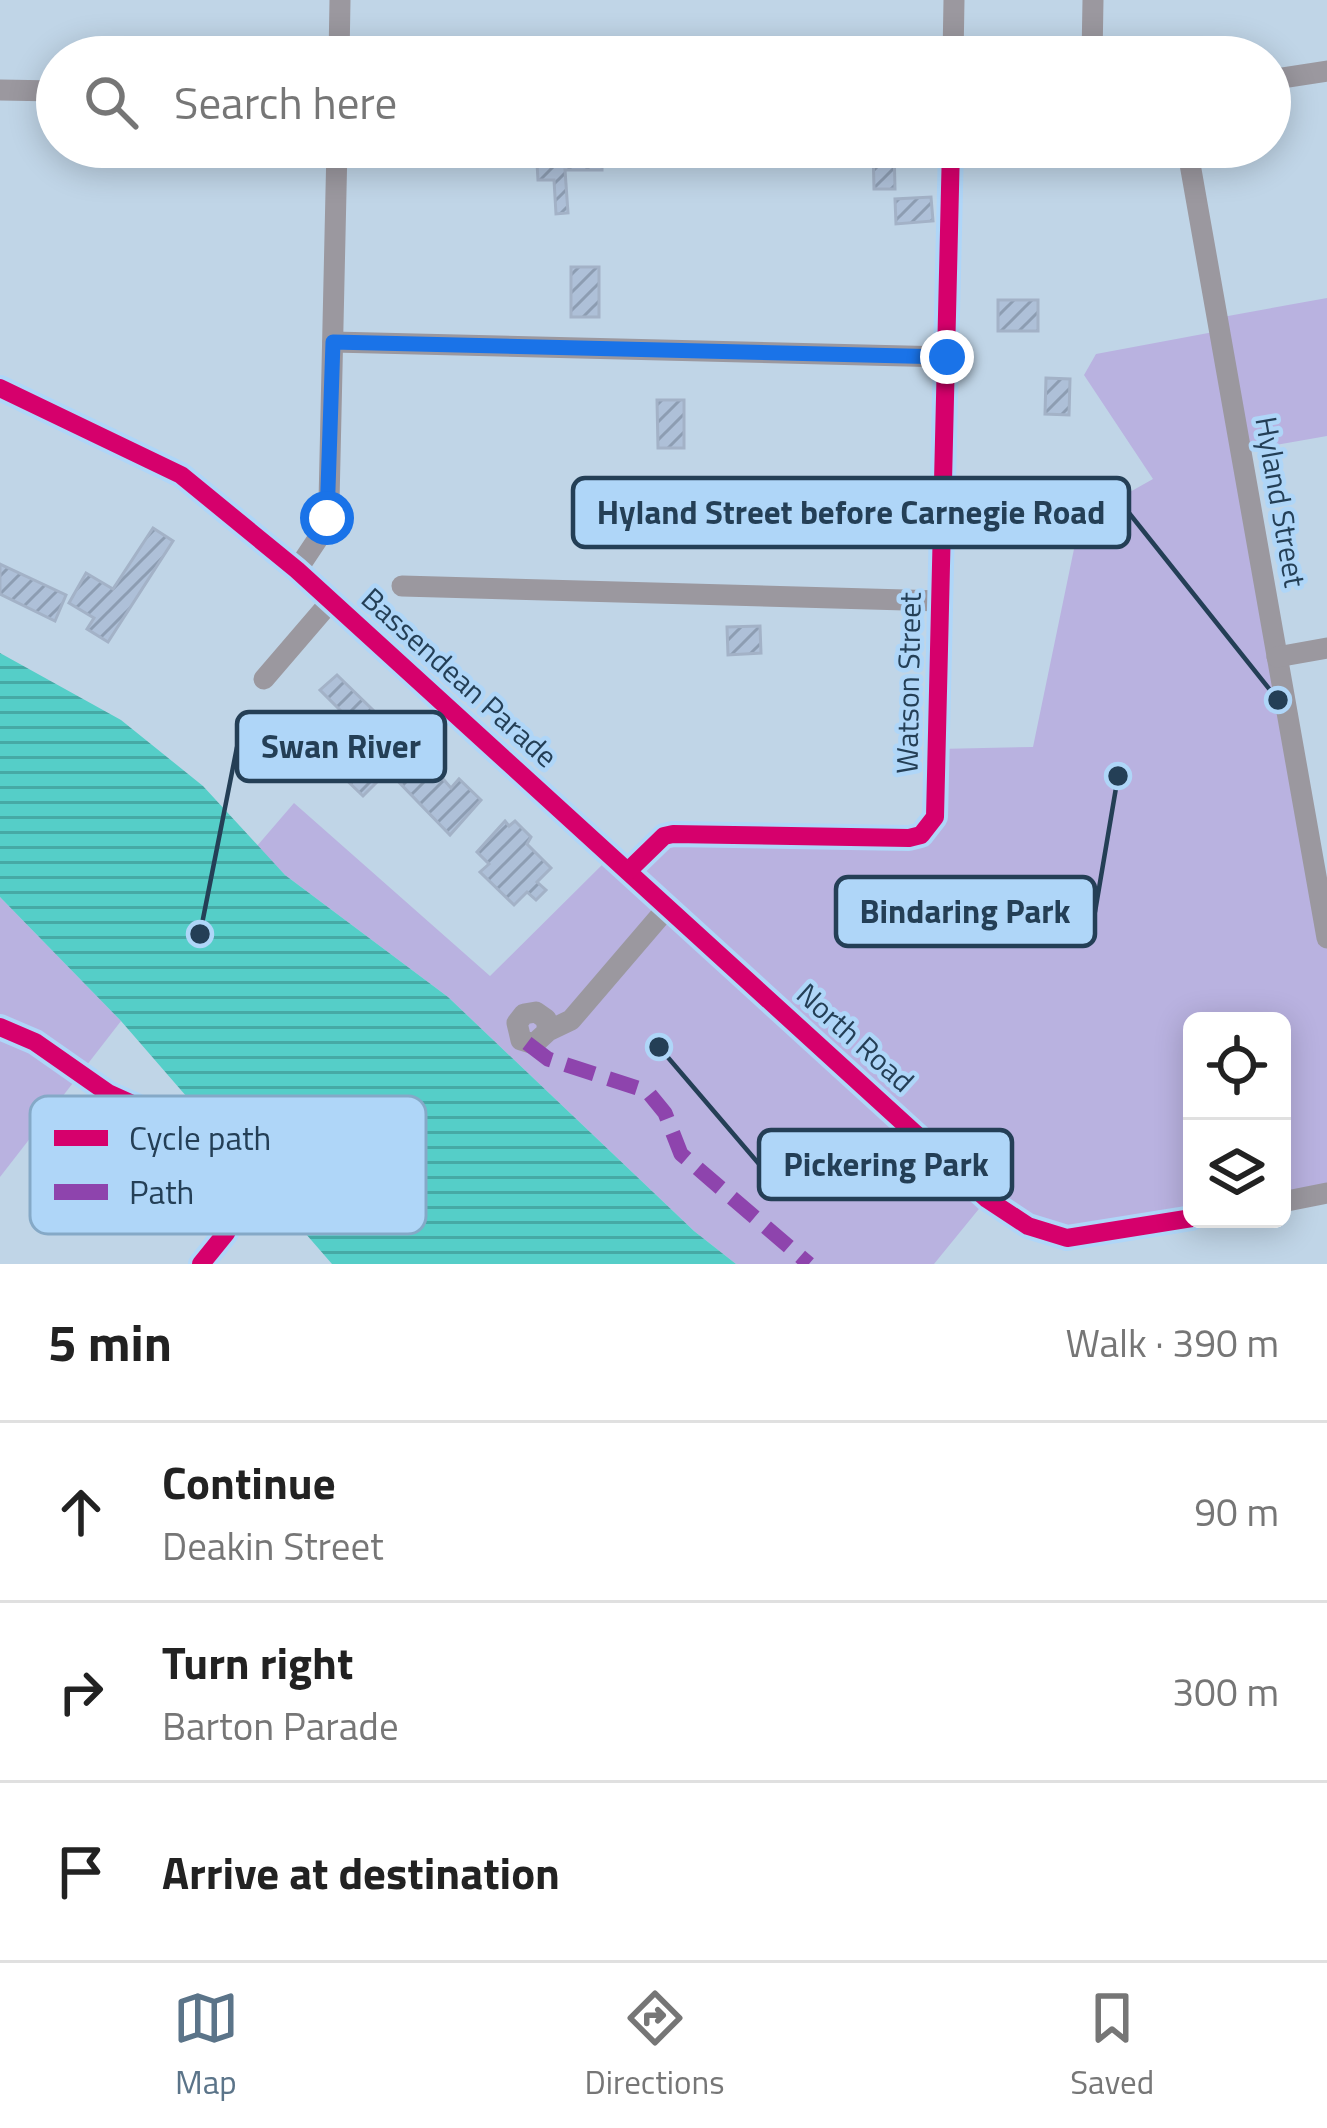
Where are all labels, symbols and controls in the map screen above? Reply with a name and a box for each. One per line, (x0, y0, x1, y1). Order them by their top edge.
search box (36, 36, 1291, 168)
text: Search here (174, 68, 397, 136)
icon: search (78, 69, 144, 135)
route end (920, 330, 974, 384)
street label: Hyland Street (1243, 413, 1319, 591)
callout: Hyland Street before Carnegie Road (573, 478, 1129, 547)
text: Hyland Street before Carnegie Road (597, 487, 1105, 537)
route start (300, 491, 354, 545)
street label: Bassendean Parade (351, 576, 568, 778)
street label: Watson Street (883, 591, 933, 774)
callout: Swan River (237, 712, 445, 781)
text: Swan River (261, 721, 421, 771)
callout: Bindaring Park (836, 877, 1095, 946)
text: Bindaring Park (859, 886, 1071, 936)
street label: North Road (787, 972, 925, 1103)
map controls (1183, 1012, 1291, 1228)
button: locate (1183, 1012, 1291, 1120)
legend (30, 1096, 426, 1234)
text: Cycle path (129, 1113, 271, 1163)
button: layers (1183, 1120, 1291, 1228)
callout: Pickering Park (759, 1130, 1012, 1199)
text: Pickering Park (783, 1139, 989, 1189)
text: Path (129, 1167, 194, 1217)
text: 5 min (48, 1303, 172, 1381)
text: Walk · 390 m (1065, 1313, 1279, 1372)
text: Continue (162, 1448, 336, 1516)
icon: ahead (48, 1479, 114, 1545)
text: 90 m (1194, 1482, 1279, 1541)
text: Deakin Street (162, 1516, 384, 1575)
text: Turn right (162, 1628, 353, 1696)
icon: right (48, 1659, 114, 1725)
text: 300 m (1172, 1662, 1279, 1721)
text: Barton Parade (162, 1696, 399, 1755)
text: Arrive at destination (162, 1838, 560, 1906)
icon: arrive (48, 1839, 114, 1905)
tab: Map (173, 1985, 239, 2107)
tab: Directions (585, 1985, 724, 2107)
tab: Saved (1070, 1985, 1154, 2107)

